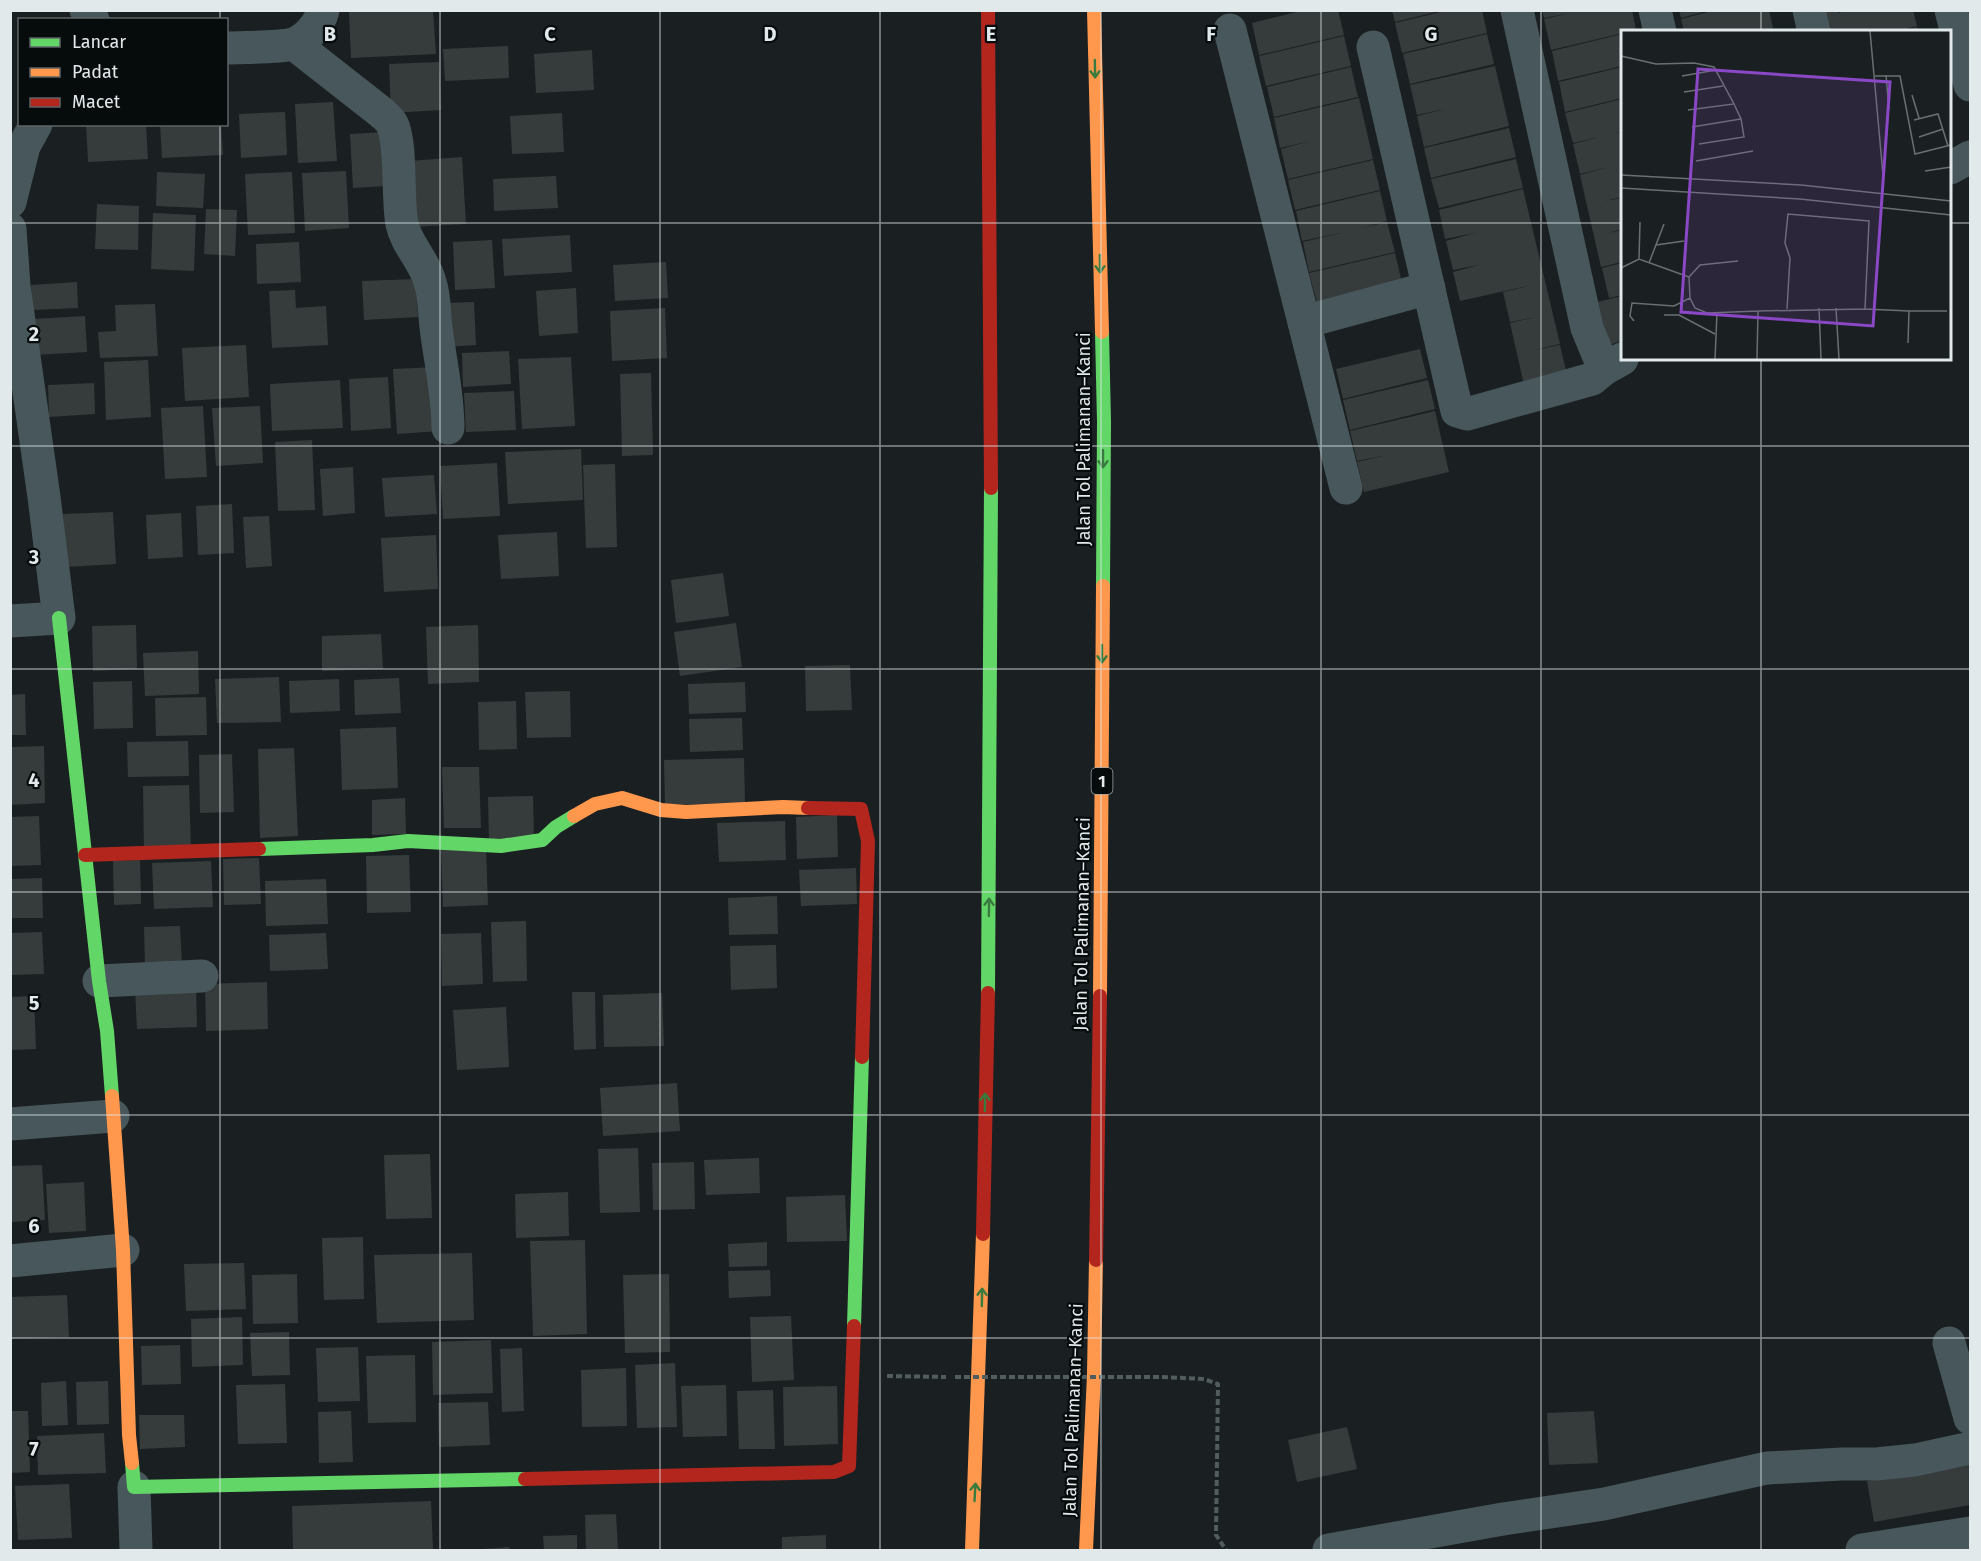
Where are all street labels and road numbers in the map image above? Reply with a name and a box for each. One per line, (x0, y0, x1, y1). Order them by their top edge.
street label: Jalan Tol Palimanan–Kanci (1073, 332, 1095, 546)
road number: 1 (1092, 768, 1112, 794)
street label: Jalan Tol Palimanan–Kanci (1069, 817, 1095, 1031)
street label: Jalan Tol Palimanan–Kanci (1058, 1303, 1088, 1517)

